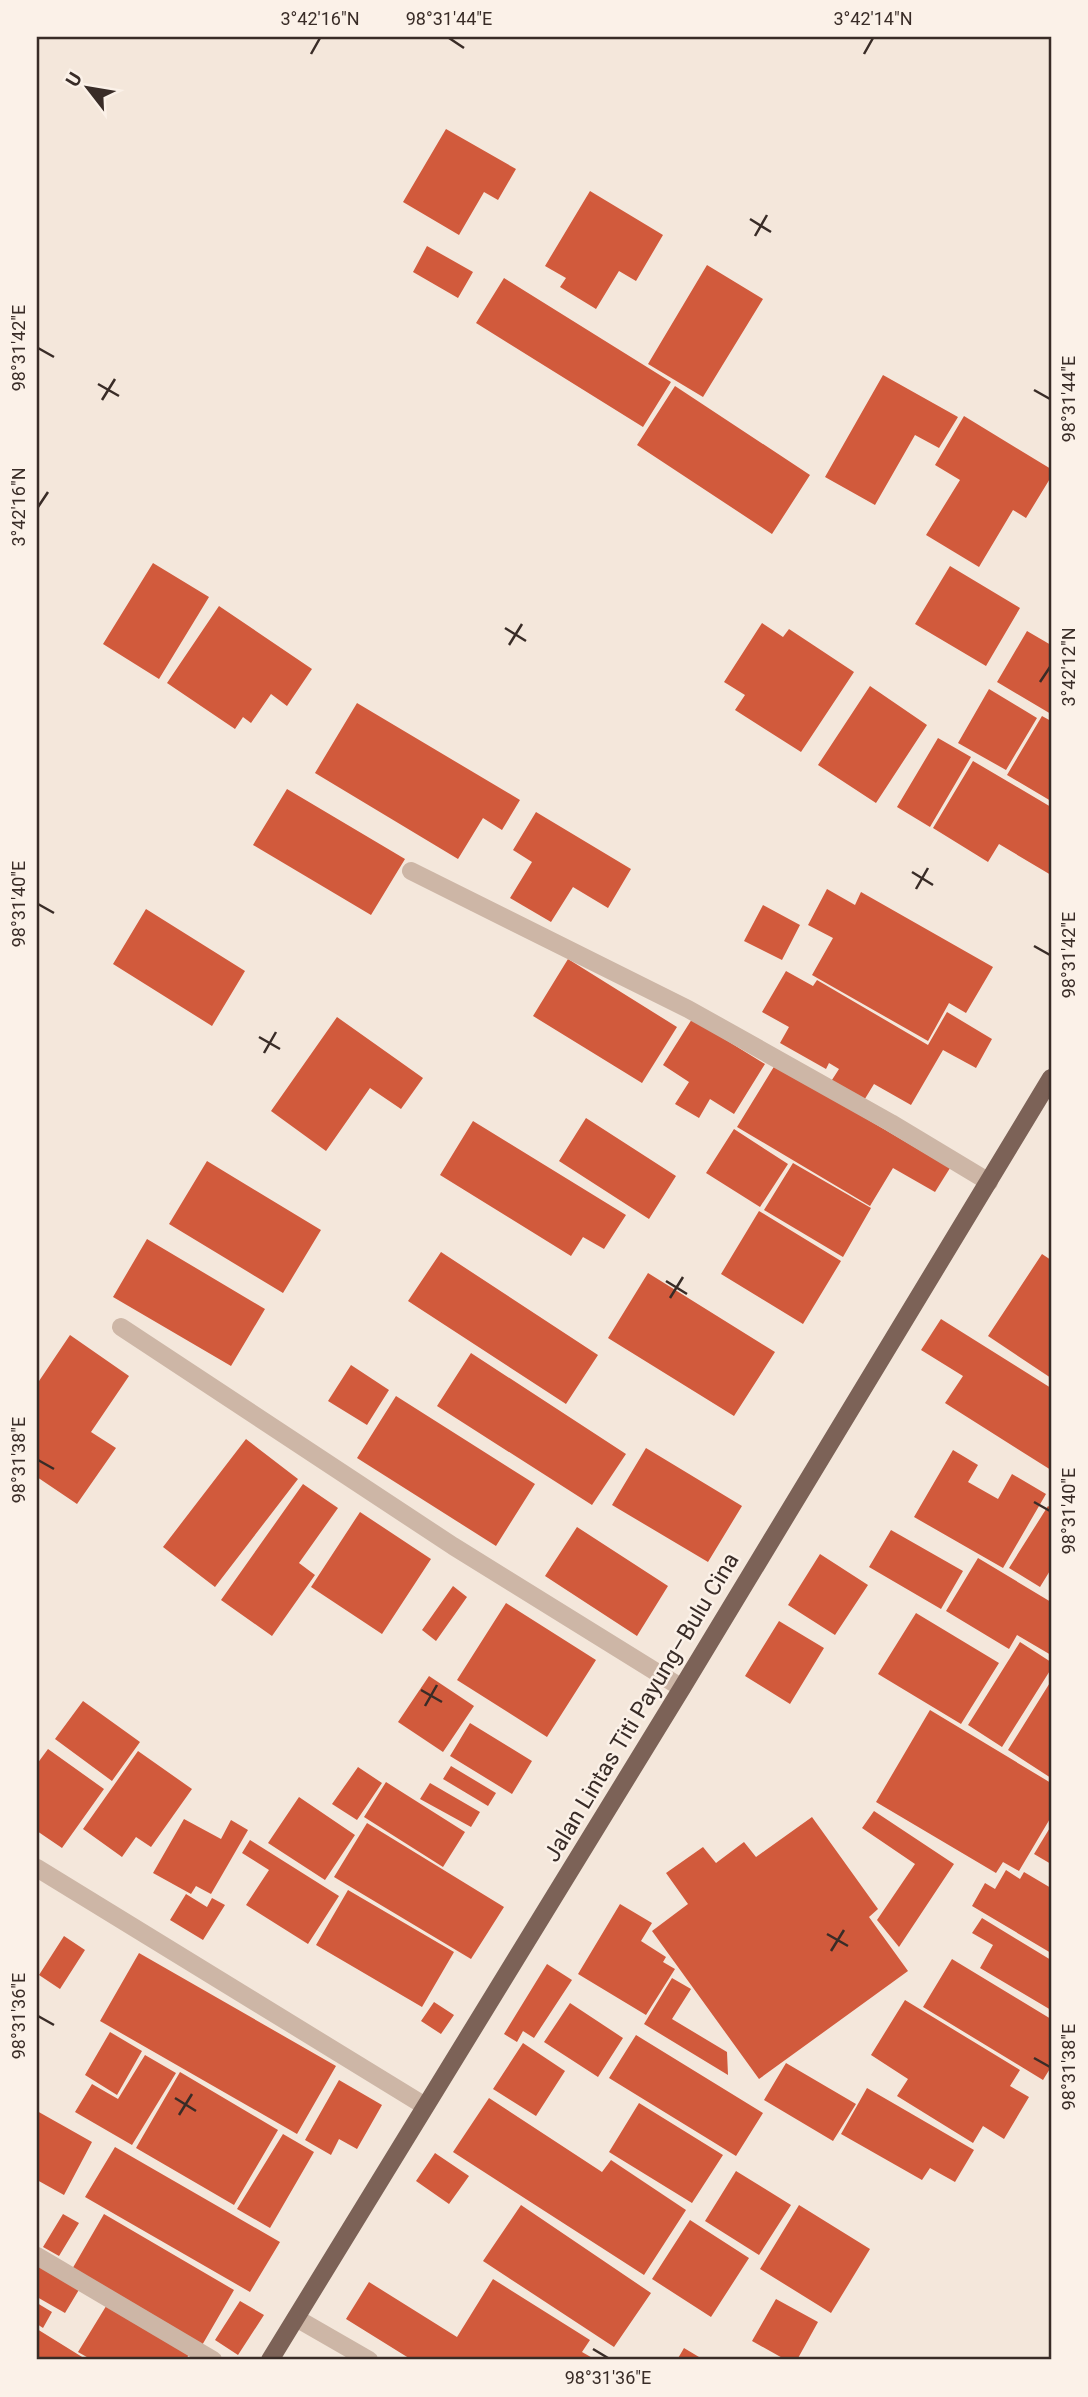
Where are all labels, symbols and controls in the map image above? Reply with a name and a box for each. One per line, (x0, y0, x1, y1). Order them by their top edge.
text: 3°42'16"N (280, 8, 360, 29)
text: 98°31'44"E (406, 8, 492, 29)
text: 3°42'14"N (833, 8, 913, 29)
north arrow (52, 52, 122, 122)
text: U (61, 68, 87, 91)
text: 98°31'42"E (8, 305, 29, 391)
text: 98°31'44"E (1058, 356, 1079, 442)
text: 3°42'16"N (8, 467, 29, 547)
text: 3°42'12"N (1058, 627, 1079, 707)
text: 98°31'40"E (8, 861, 29, 947)
text: 98°31'42"E (1058, 912, 1079, 998)
text: 98°31'38"E (8, 1417, 29, 1503)
text: 98°31'40"E (1058, 1468, 1079, 1554)
street label: Jalan Lintas Titi Payung–Bulu Cina (538, 1548, 745, 1867)
text: 98°31'36"E (8, 1973, 29, 2059)
text: 98°31'38"E (1058, 2024, 1079, 2110)
text: 98°31'36"E (565, 2367, 651, 2388)

